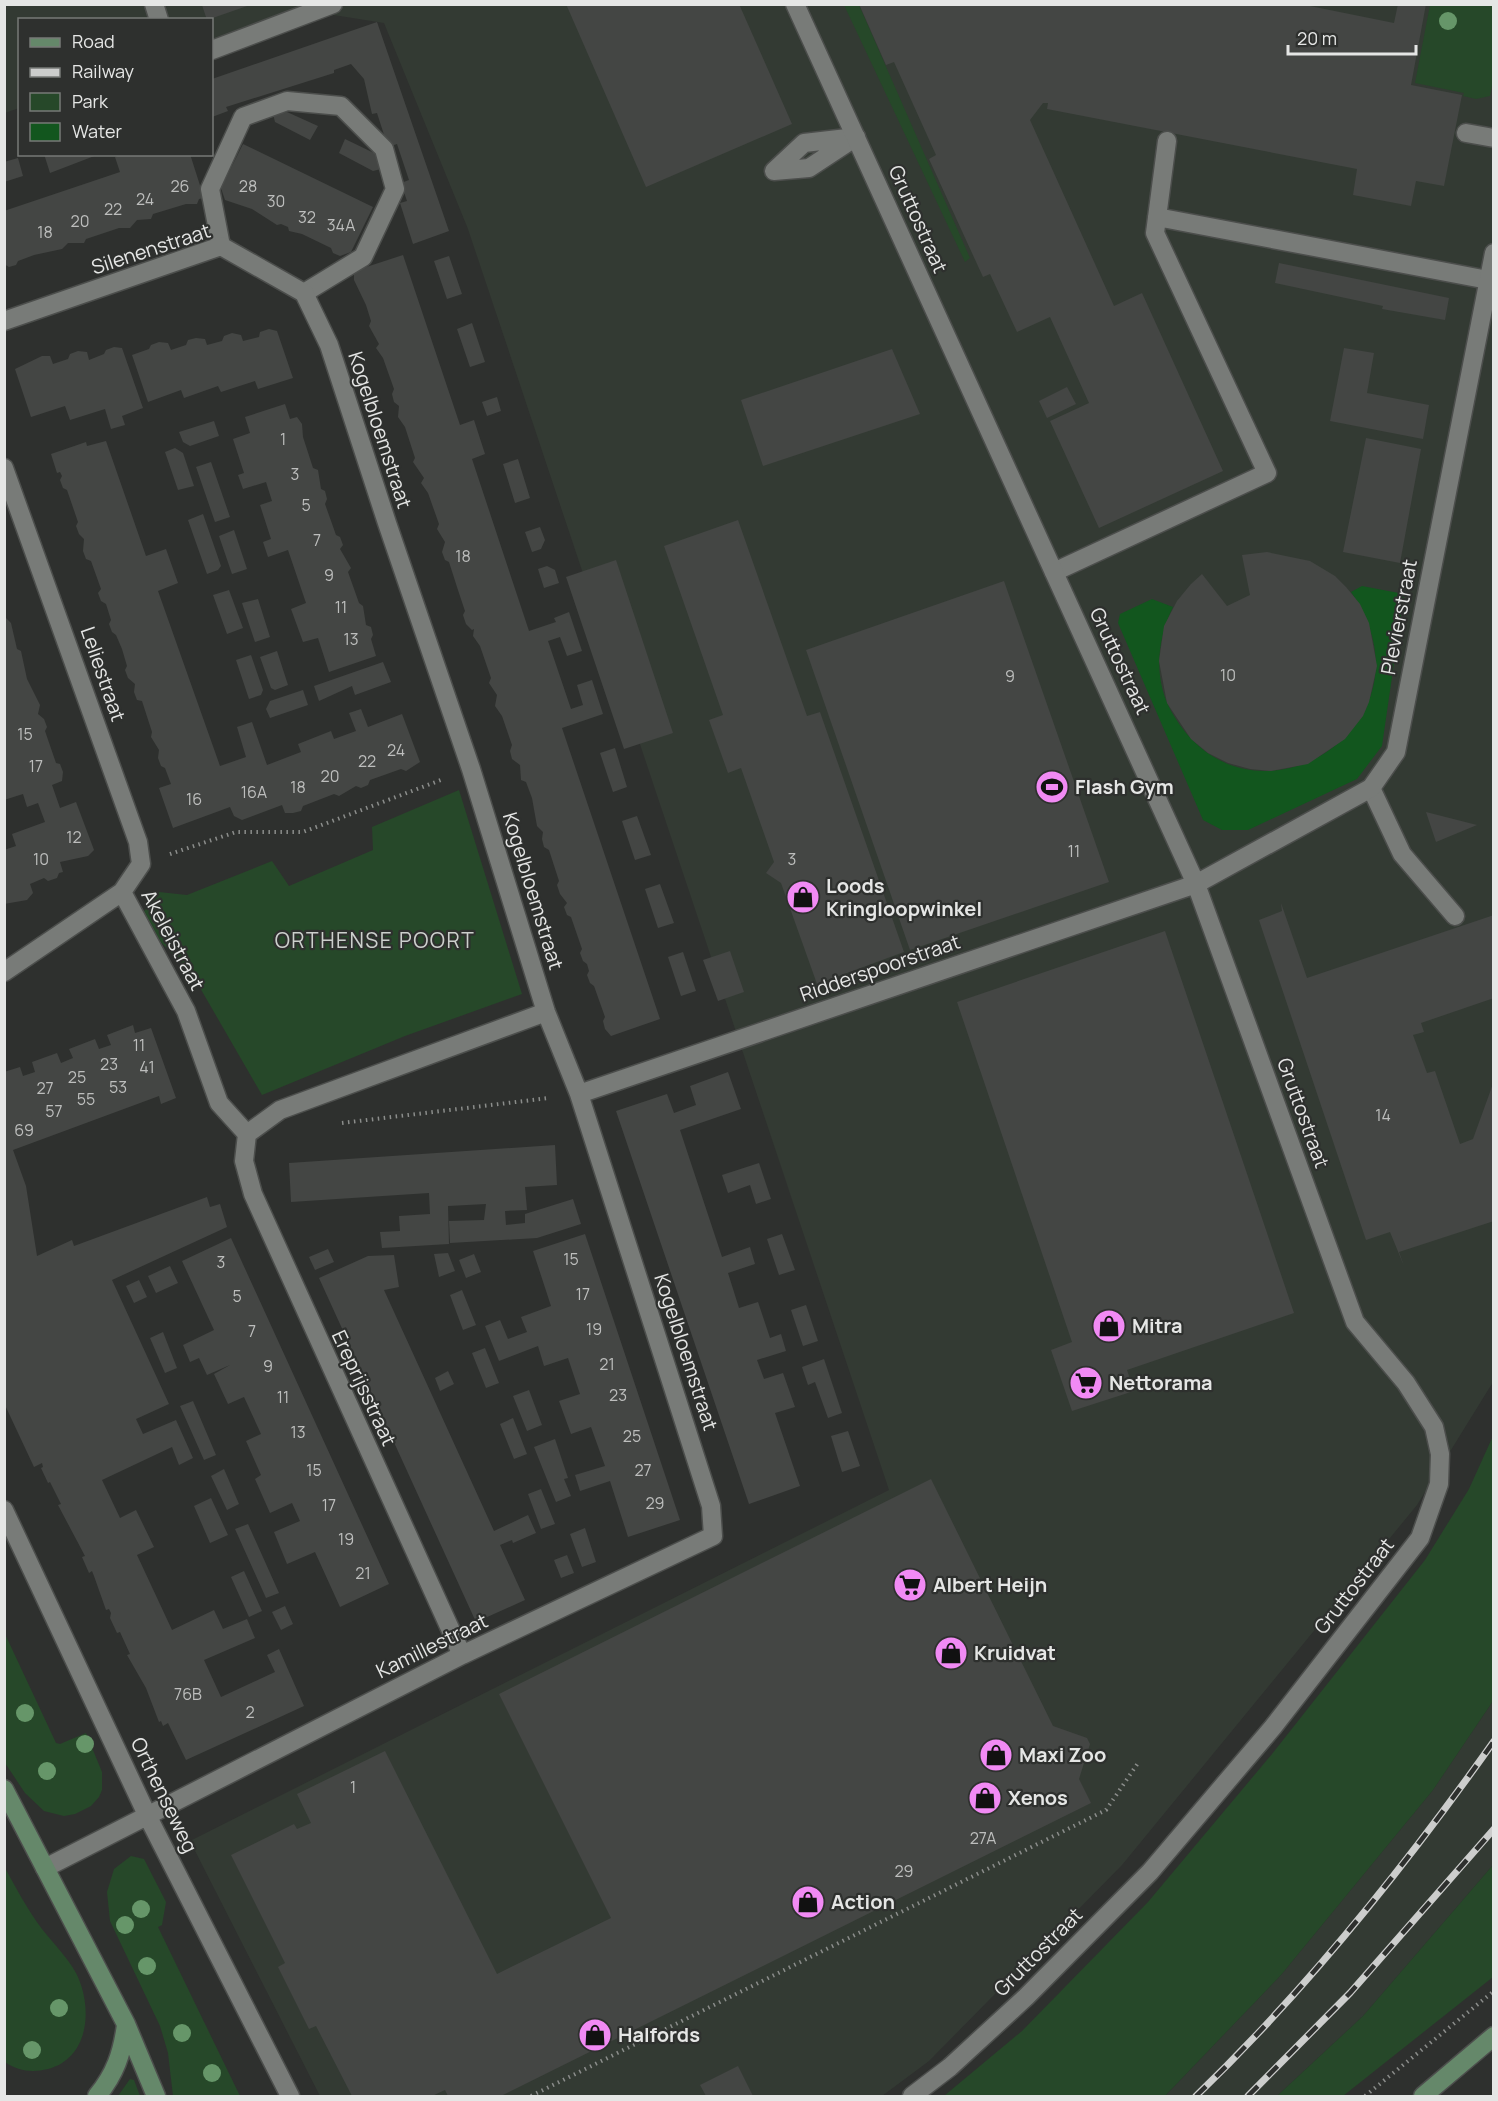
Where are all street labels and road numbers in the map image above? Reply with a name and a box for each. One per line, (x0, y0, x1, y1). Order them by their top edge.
street label: Gruttostraat (883, 161, 954, 277)
street label: Silenenstraat (88, 217, 214, 280)
street label: Kogelbloemstraat (342, 348, 419, 512)
street label: Plevierstraat (1374, 557, 1423, 677)
street label: Gruttostraat (1084, 603, 1157, 719)
street label: Leliestraat (75, 623, 132, 725)
street label: Kogelbloemstraat (497, 809, 570, 973)
street label: Akeleistraat (136, 885, 211, 995)
street label: Ridderspoorstraat (796, 927, 964, 1008)
street label: Gruttostraat (1271, 1054, 1336, 1172)
street label: Kogelbloemstraat (648, 1270, 725, 1434)
street label: Ereprijsstraat (326, 1326, 403, 1450)
street label: Gruttostraat (1307, 1532, 1400, 1639)
street label: Kamillestraat (371, 1607, 492, 1684)
street label: Orthenseweg (125, 1733, 204, 1857)
street label: Gruttostraat (987, 1901, 1088, 2002)

